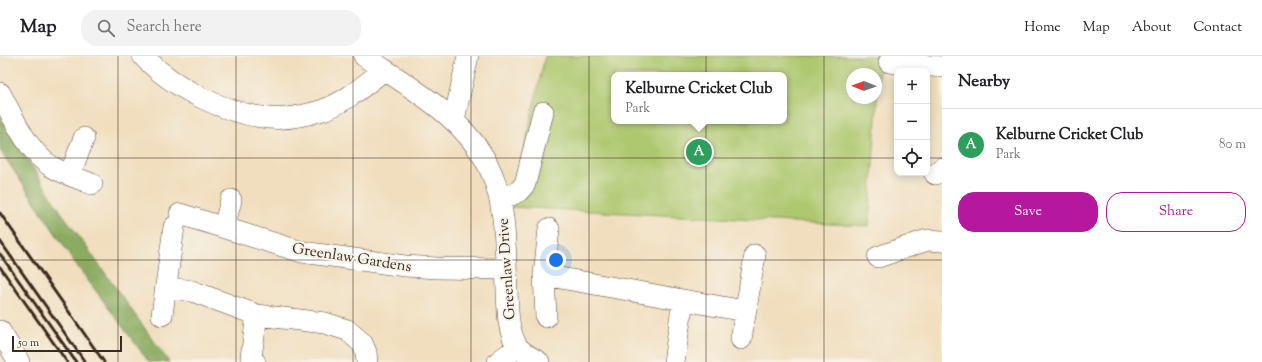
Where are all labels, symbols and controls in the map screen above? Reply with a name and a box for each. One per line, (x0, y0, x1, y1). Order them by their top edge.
search box (81, 10, 361, 46)
text: Map (20, 14, 57, 41)
icon: search (95, 17, 117, 39)
text: Search here (127, 17, 202, 38)
text: Home (1024, 18, 1061, 38)
text: Map (1083, 18, 1110, 38)
text: About (1132, 18, 1171, 38)
text: Contact (1193, 18, 1242, 38)
north arrow (846, 68, 882, 104)
map controls (894, 68, 930, 176)
button: + (894, 68, 930, 104)
text: Nearby (958, 70, 1010, 94)
popup (611, 72, 787, 124)
text: Kelburne Cricket Club (625, 79, 773, 100)
text: Park (625, 100, 650, 118)
button: − (894, 104, 930, 140)
text: Kelburne Cricket Club (996, 125, 1143, 146)
text: A (966, 136, 976, 154)
text: 80 m (1219, 136, 1246, 154)
pin: A (686, 137, 712, 167)
button: locate (894, 140, 930, 176)
text: Park (996, 146, 1021, 164)
button: Save (958, 192, 1098, 232)
button: Share (1106, 192, 1246, 232)
street label: Greenlaw Drive (493, 217, 522, 321)
street label: Greenlaw Gardens (290, 239, 413, 278)
your location (546, 250, 566, 270)
scale bar (12, 334, 122, 353)
text: 50 m (18, 335, 39, 351)

